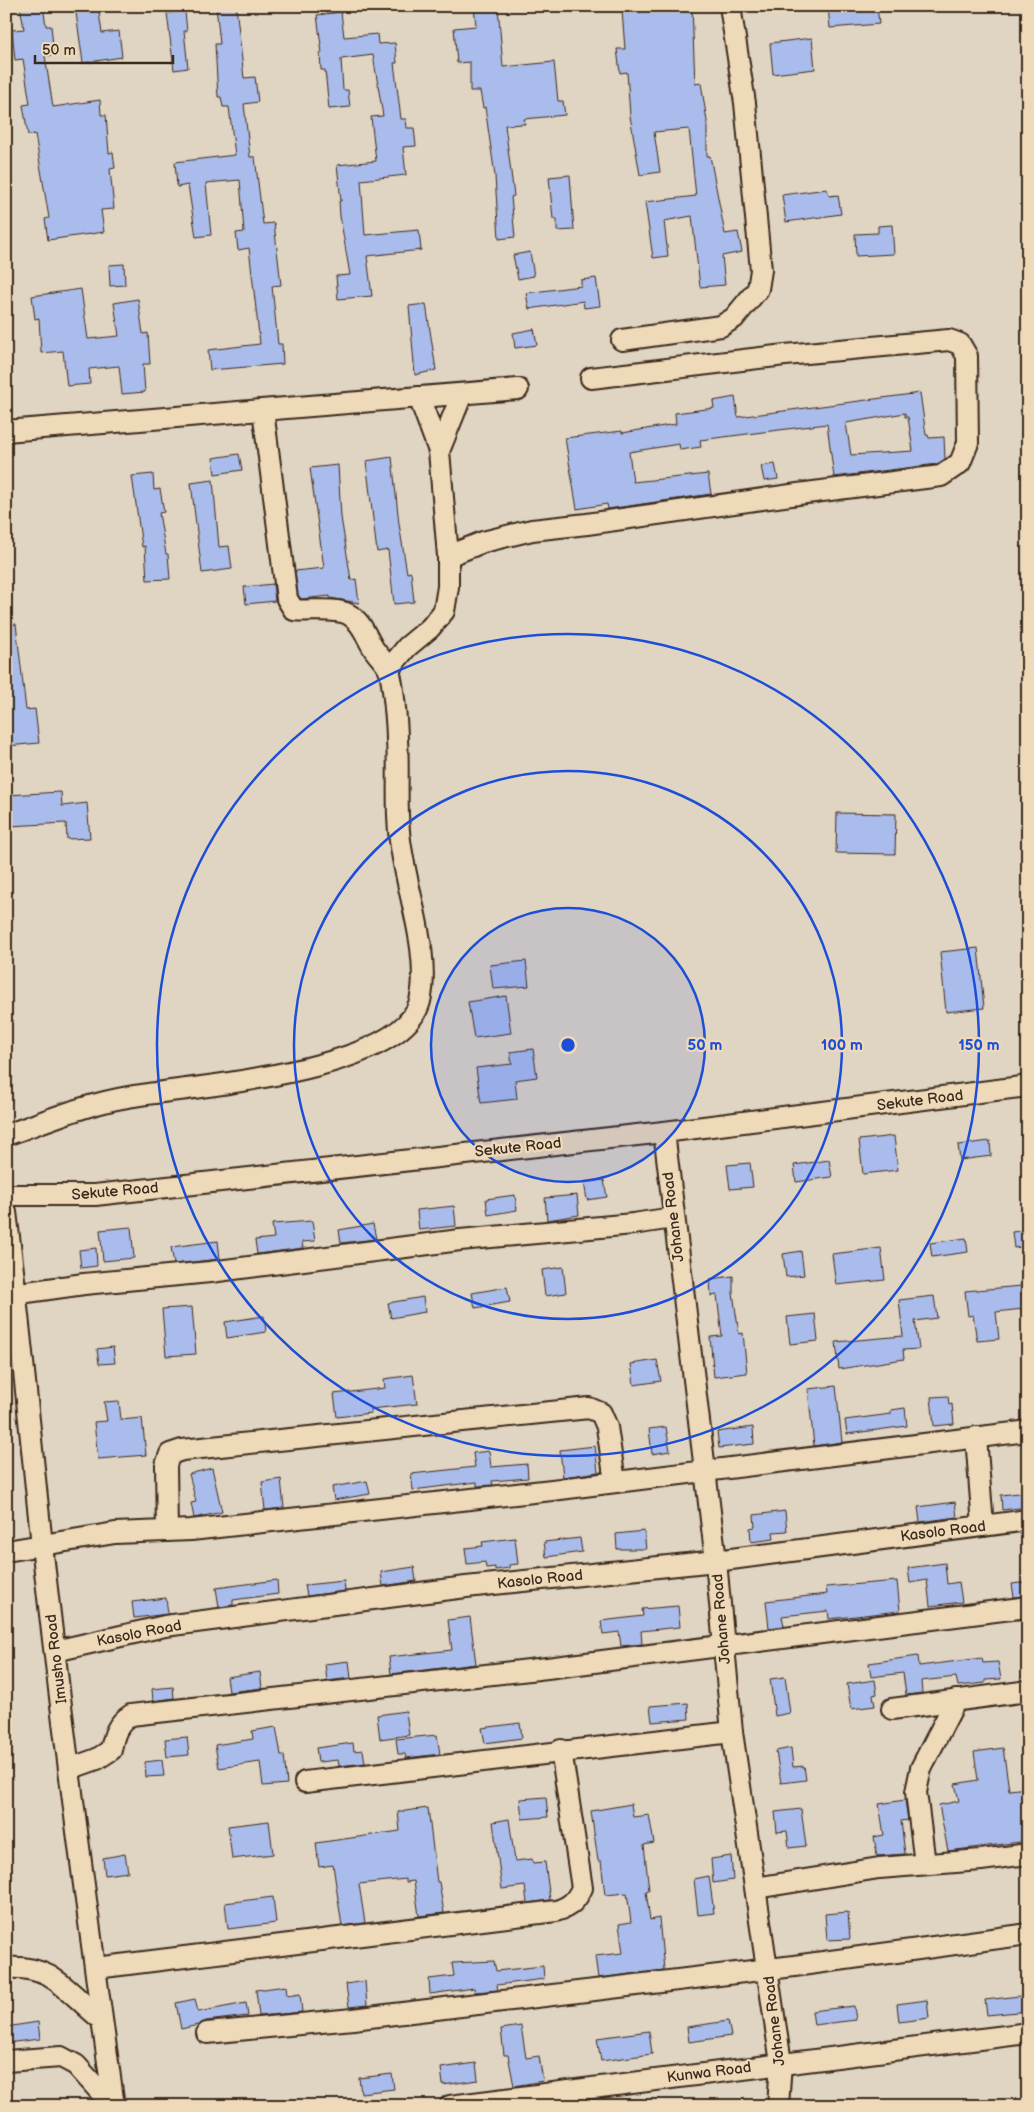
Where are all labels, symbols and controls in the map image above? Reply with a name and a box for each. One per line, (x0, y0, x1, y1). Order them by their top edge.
scale bar (35, 32, 172, 64)
text: 50 m (42, 41, 76, 60)
centre of rings (559, 1036, 577, 1054)
text: 50 m (688, 1036, 723, 1055)
text: 100 m (821, 1036, 863, 1055)
text: 150 m (958, 1036, 1000, 1055)
street label: Sekute Road (876, 1086, 964, 1115)
street label: Sekute Road (474, 1134, 562, 1161)
street label: Johane Road (659, 1171, 688, 1263)
street label: Sekute Road (71, 1178, 159, 1205)
street label: Kasolo Road (899, 1517, 987, 1546)
street label: Kasolo Road (496, 1566, 584, 1593)
street label: Johane Road (708, 1573, 735, 1665)
street label: Imusho Road (42, 1613, 71, 1705)
street label: Kasolo Road (95, 1616, 183, 1651)
street label: Johane Road (760, 1975, 789, 2067)
street label: Kunwa Road (666, 2058, 752, 2087)

